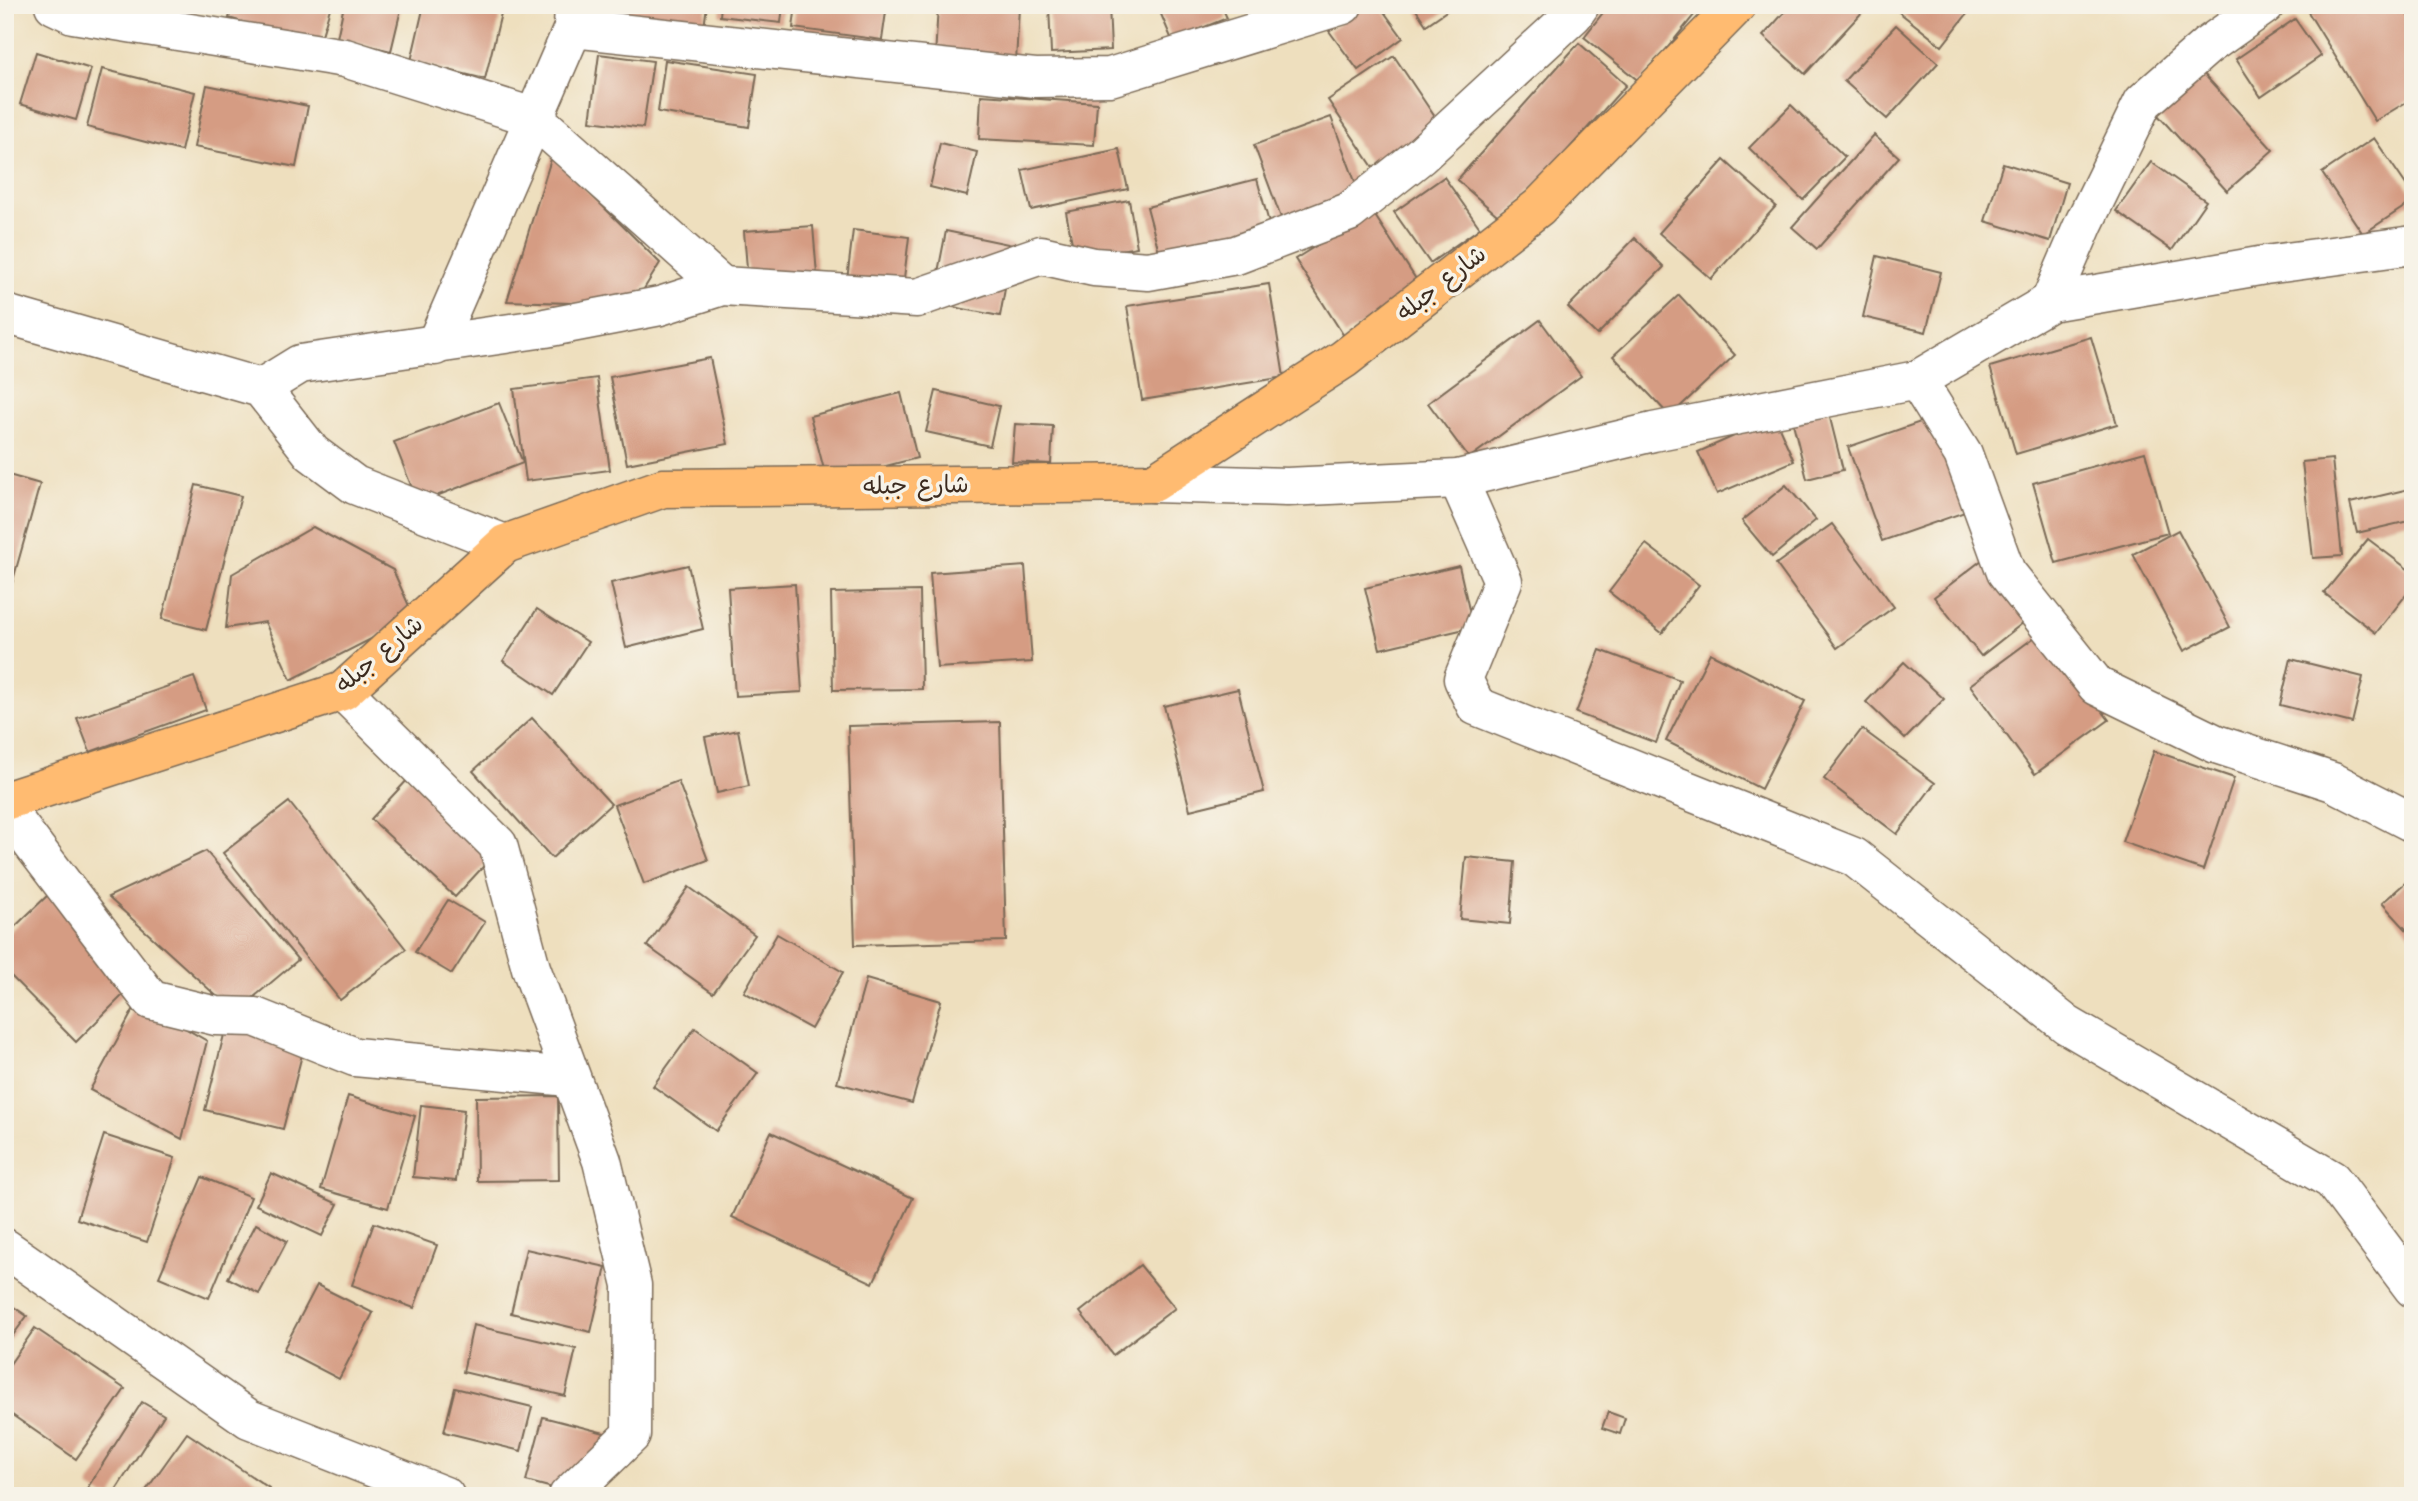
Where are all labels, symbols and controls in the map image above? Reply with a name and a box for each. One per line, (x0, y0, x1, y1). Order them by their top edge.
street label: شارع جبله (1388, 236, 1496, 332)
street label: شارع جبله (863, 466, 969, 507)
street label: شارع جبله (327, 606, 433, 704)

